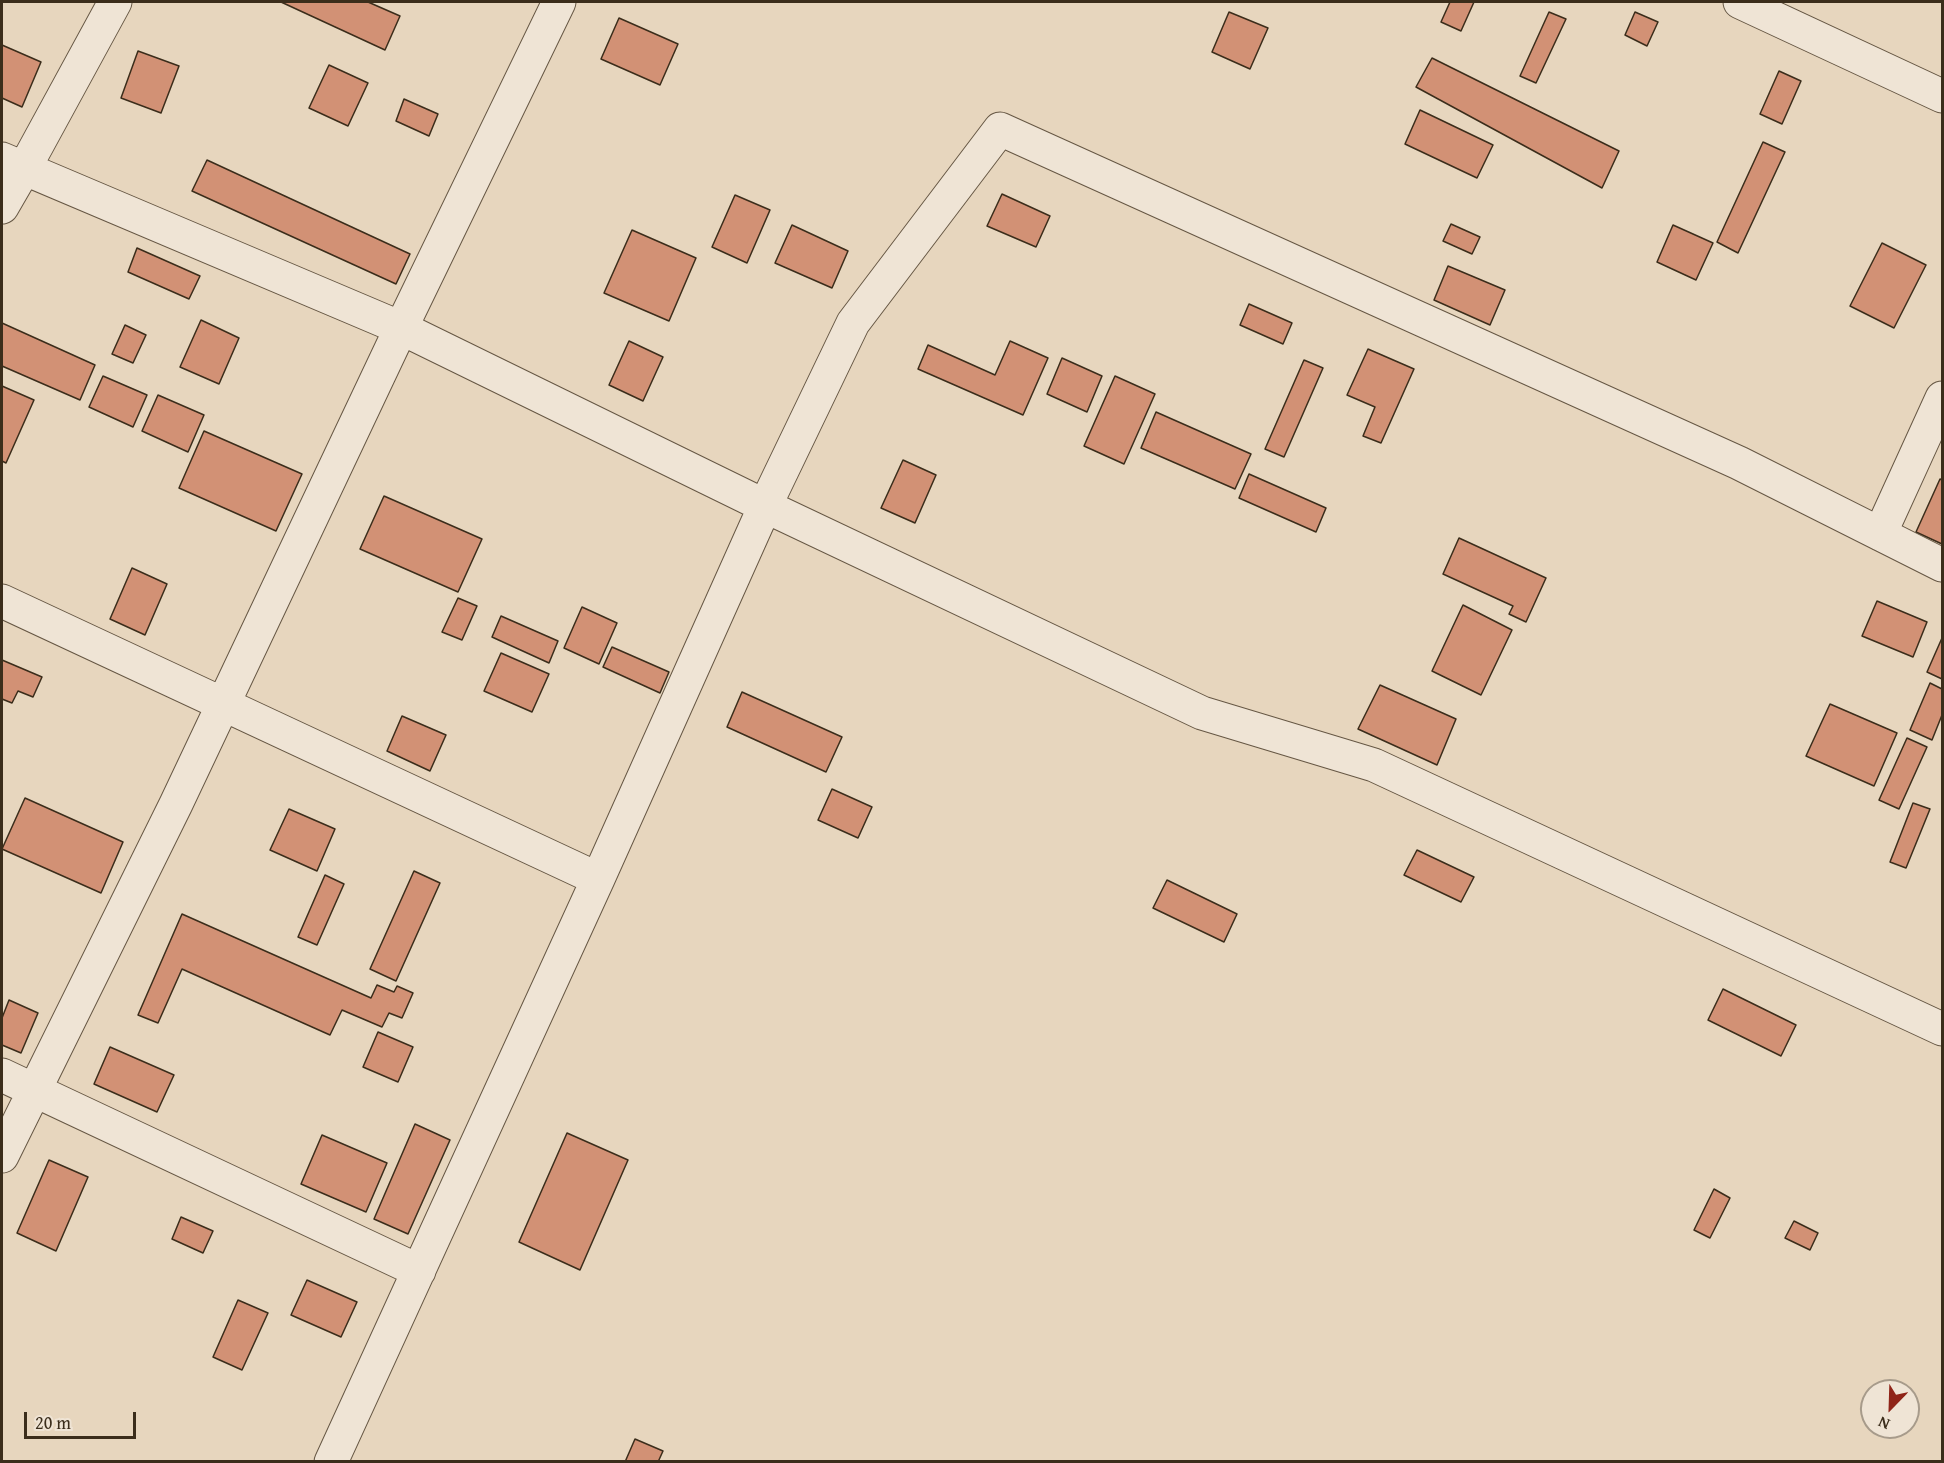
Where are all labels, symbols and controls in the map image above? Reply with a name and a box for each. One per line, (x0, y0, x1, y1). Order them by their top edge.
north arrow (1860, 1379, 1920, 1439)
scale bar (27, 1400, 140, 1438)
text: 20 m (35, 1409, 71, 1436)
text: N (1874, 1411, 1893, 1437)

